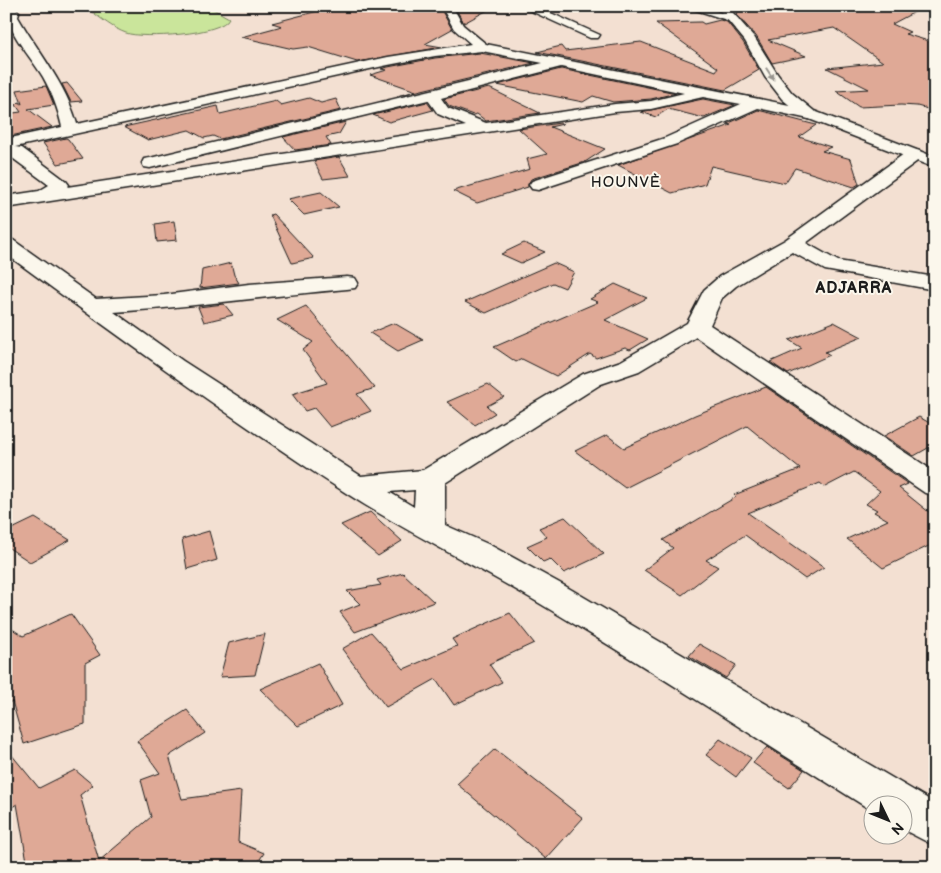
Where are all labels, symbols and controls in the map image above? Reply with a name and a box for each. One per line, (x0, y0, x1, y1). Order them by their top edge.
one-way arrow (765, 67, 775, 80)
district label: HOUNVÈ (591, 173, 661, 192)
district label: ADJARRA (815, 279, 892, 298)
north arrow (864, 796, 914, 846)
text: N (887, 819, 907, 838)

